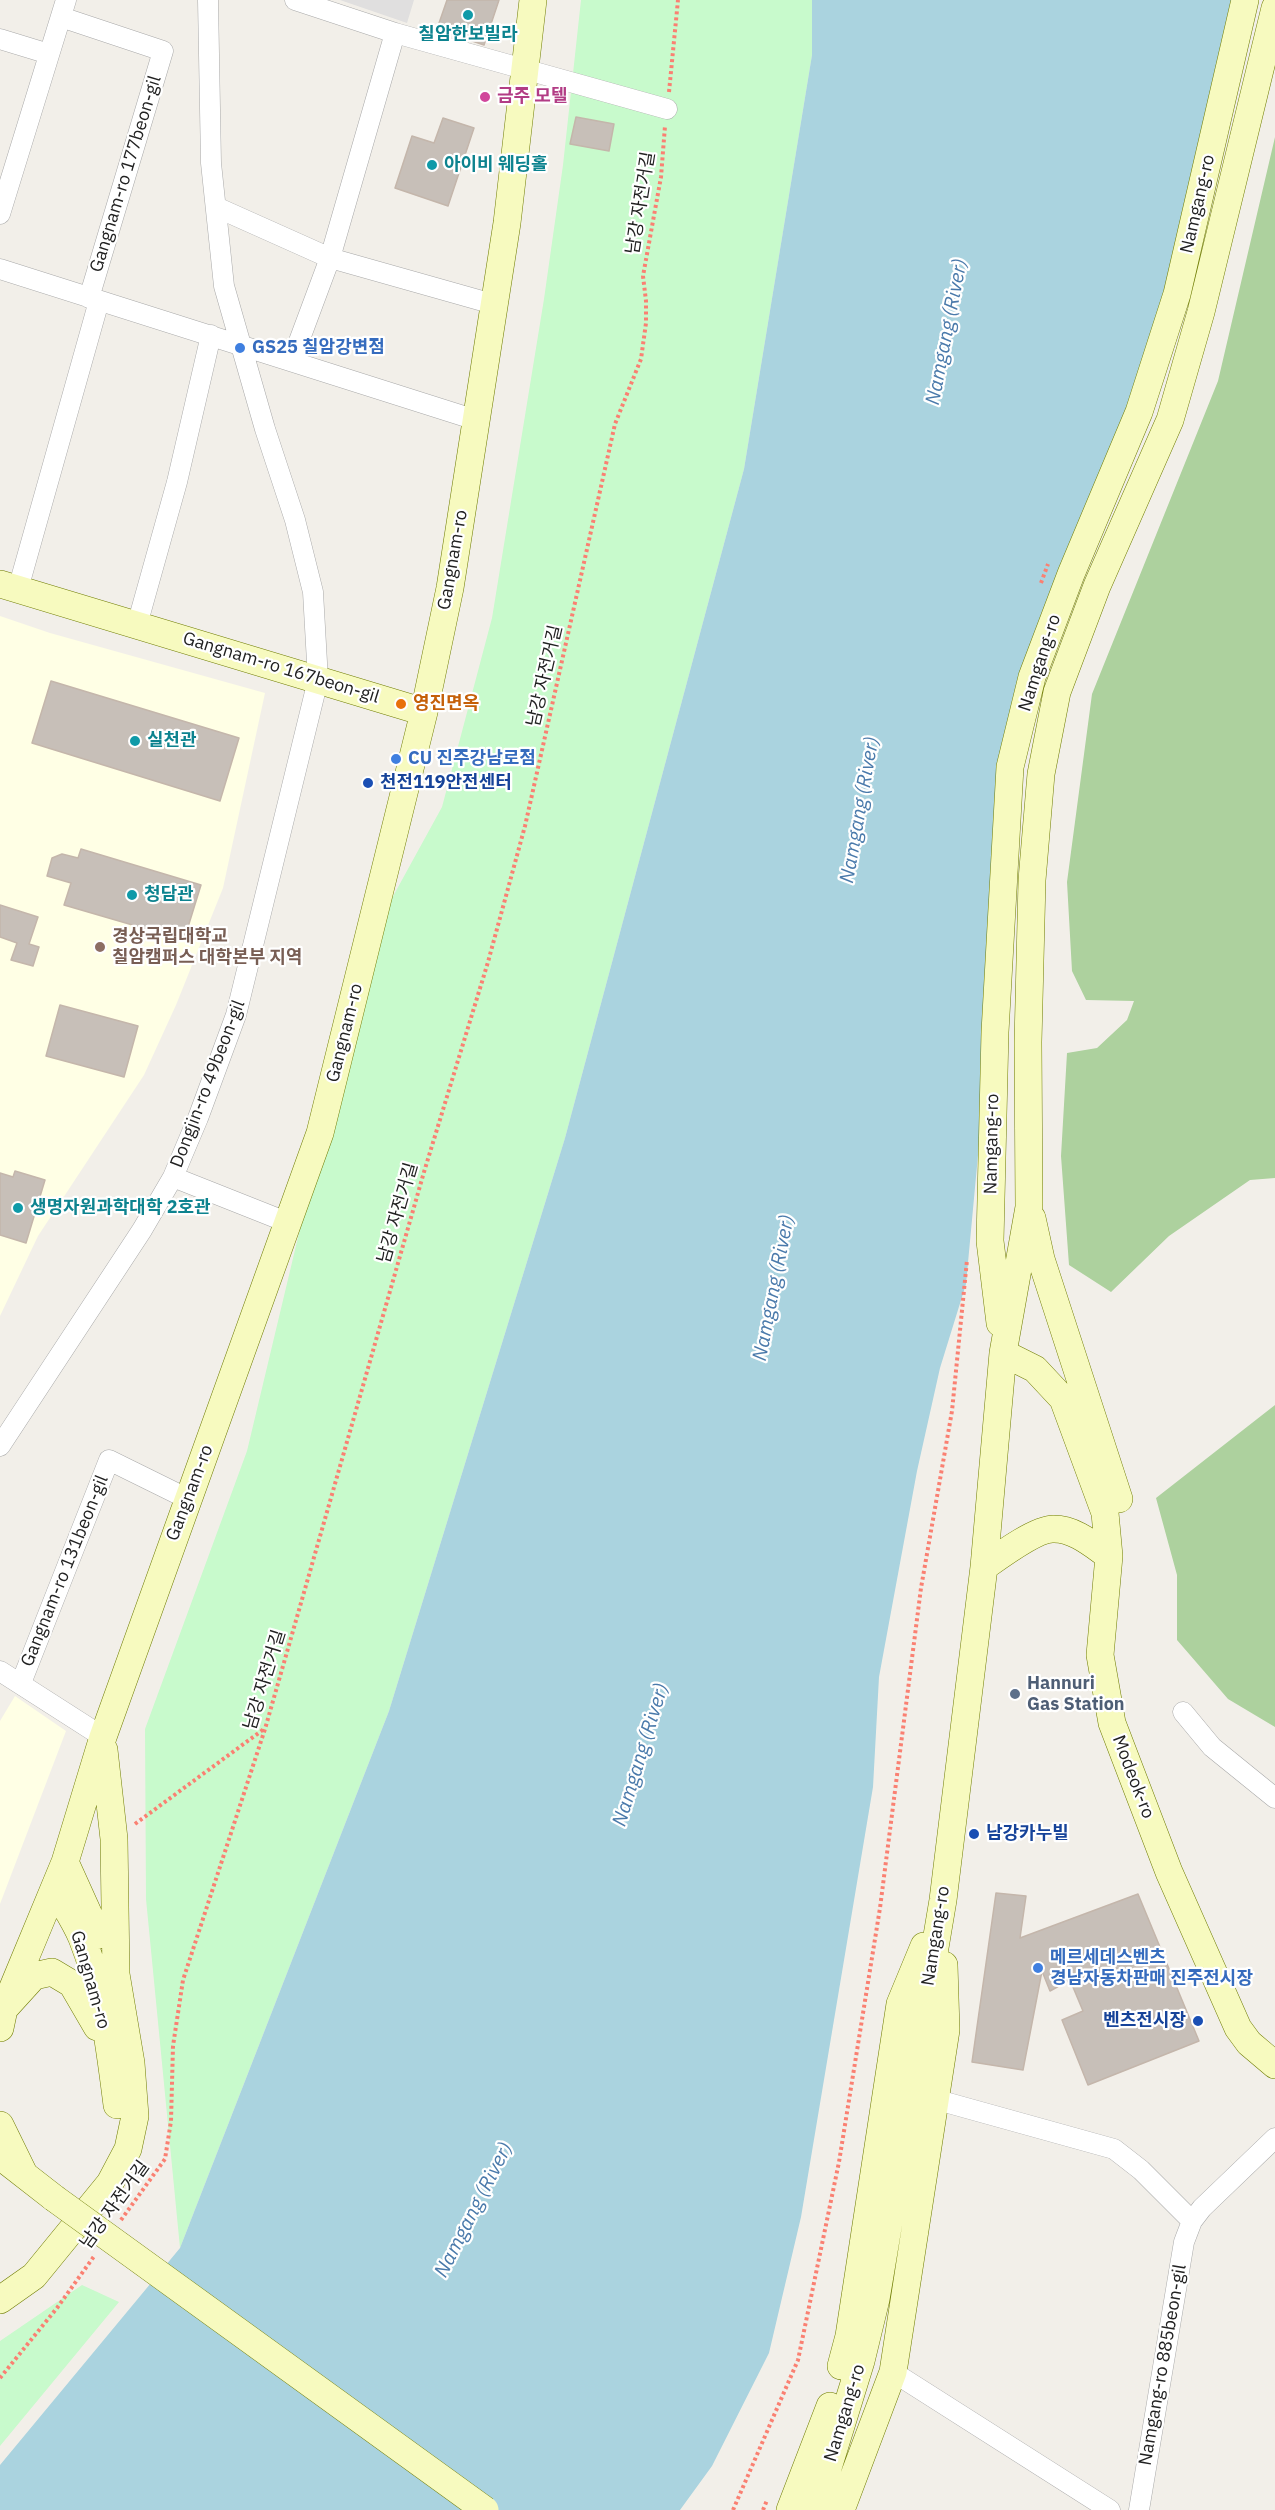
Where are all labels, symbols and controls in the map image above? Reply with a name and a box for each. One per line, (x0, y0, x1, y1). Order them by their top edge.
marker: 칠암한보빌라 (461, 8, 475, 22)
place label: 칠암한보빌라 (418, 24, 518, 46)
street label: Gangnam-ro 177beon-gil (86, 73, 166, 275)
place label: 금주 모텔 (497, 86, 567, 108)
marker: 금주 모텔 (478, 90, 492, 104)
street label: 남강 자전거길 (622, 150, 660, 256)
street label: Namgang-ro (1176, 153, 1220, 255)
place label: 아이비 웨딩홀 (444, 154, 548, 176)
marker: 아이비 웨딩홀 (425, 158, 439, 172)
water label: Namgang (River) (921, 257, 973, 407)
place label: GS25 칠암강변점 (252, 337, 385, 359)
marker: GS25 칠암강변점 (233, 341, 247, 355)
street label: Gangnam-ro (434, 508, 472, 612)
street label: Namgang-ro (1014, 612, 1066, 714)
street label: 남강 자전거길 (523, 623, 567, 729)
street label: Gangnam-ro 167beon-gil (180, 628, 382, 708)
place label: 영진면옥 (413, 693, 479, 715)
marker: 영진면옥 (394, 697, 408, 711)
place label: 실천관 (147, 730, 197, 752)
marker: 실천관 (128, 734, 142, 748)
water label: Namgang (River) (835, 735, 885, 885)
place label: CU 진주강남로점 (408, 748, 536, 770)
marker: CU 진주강남로점 (389, 752, 403, 766)
place label: 천전119안전센터 (380, 772, 512, 794)
marker: 천전119안전센터 (361, 776, 375, 790)
place label: 청담관 (144, 884, 194, 906)
marker: 청담관 (125, 888, 139, 902)
place label: 경상국립대학교 칠암캠퍼스 대학본부 지역 (112, 926, 303, 968)
marker: 경상국립대학교 칠암캠퍼스 대학본부 지역 (93, 940, 107, 954)
street label: Gangnam-ro (322, 981, 368, 1085)
street label: Dongjin-ro 49beon-gil (166, 997, 250, 1171)
street label: Namgang-ro (980, 1094, 1004, 1194)
street label: 남강 자전거길 (373, 1160, 423, 1266)
place label: 생명자원과학대학 2호관 (30, 1197, 211, 1219)
marker: 생명자원과학대학 2호관 (11, 1201, 25, 1215)
water label: Namgang (River) (748, 1213, 800, 1363)
street label: Gangnam-ro (162, 1442, 218, 1544)
street label: Gangnam-ro 131beon-gil (17, 1472, 113, 1670)
street label: 남강 자전거길 (240, 1627, 290, 1733)
place label: Hannuri Gas Station (1027, 1673, 1125, 1716)
water label: Namgang (River) (608, 1681, 674, 1829)
marker: Hannuri Gas Station (1008, 1687, 1022, 1701)
street label: Modeok-ro (1107, 1732, 1159, 1822)
place label: 남강카누빌 (986, 1823, 1069, 1845)
marker: 남강카누빌 (967, 1827, 981, 1841)
street label: Namgang-ro (917, 1885, 955, 1987)
street label: Gangnam-ro (66, 1928, 114, 2032)
place label: 메르세데스벤츠 경남자동차판매 진주전시장 (1050, 1947, 1253, 1990)
marker: 메르세데스벤츠 경남자동차판매 진주전시장 (1031, 1961, 1045, 1975)
place label: 벤츠전시장 (1103, 2010, 1186, 2032)
marker: 벤츠전시장 (1191, 2014, 1205, 2028)
water label: Namgang (River) (430, 2139, 518, 2281)
street label: 남강 자전거길 (76, 2157, 154, 2253)
street label: Namgang-ro 885beon-gil (1135, 2263, 1191, 2467)
street label: Namgang-ro (820, 2362, 870, 2464)

